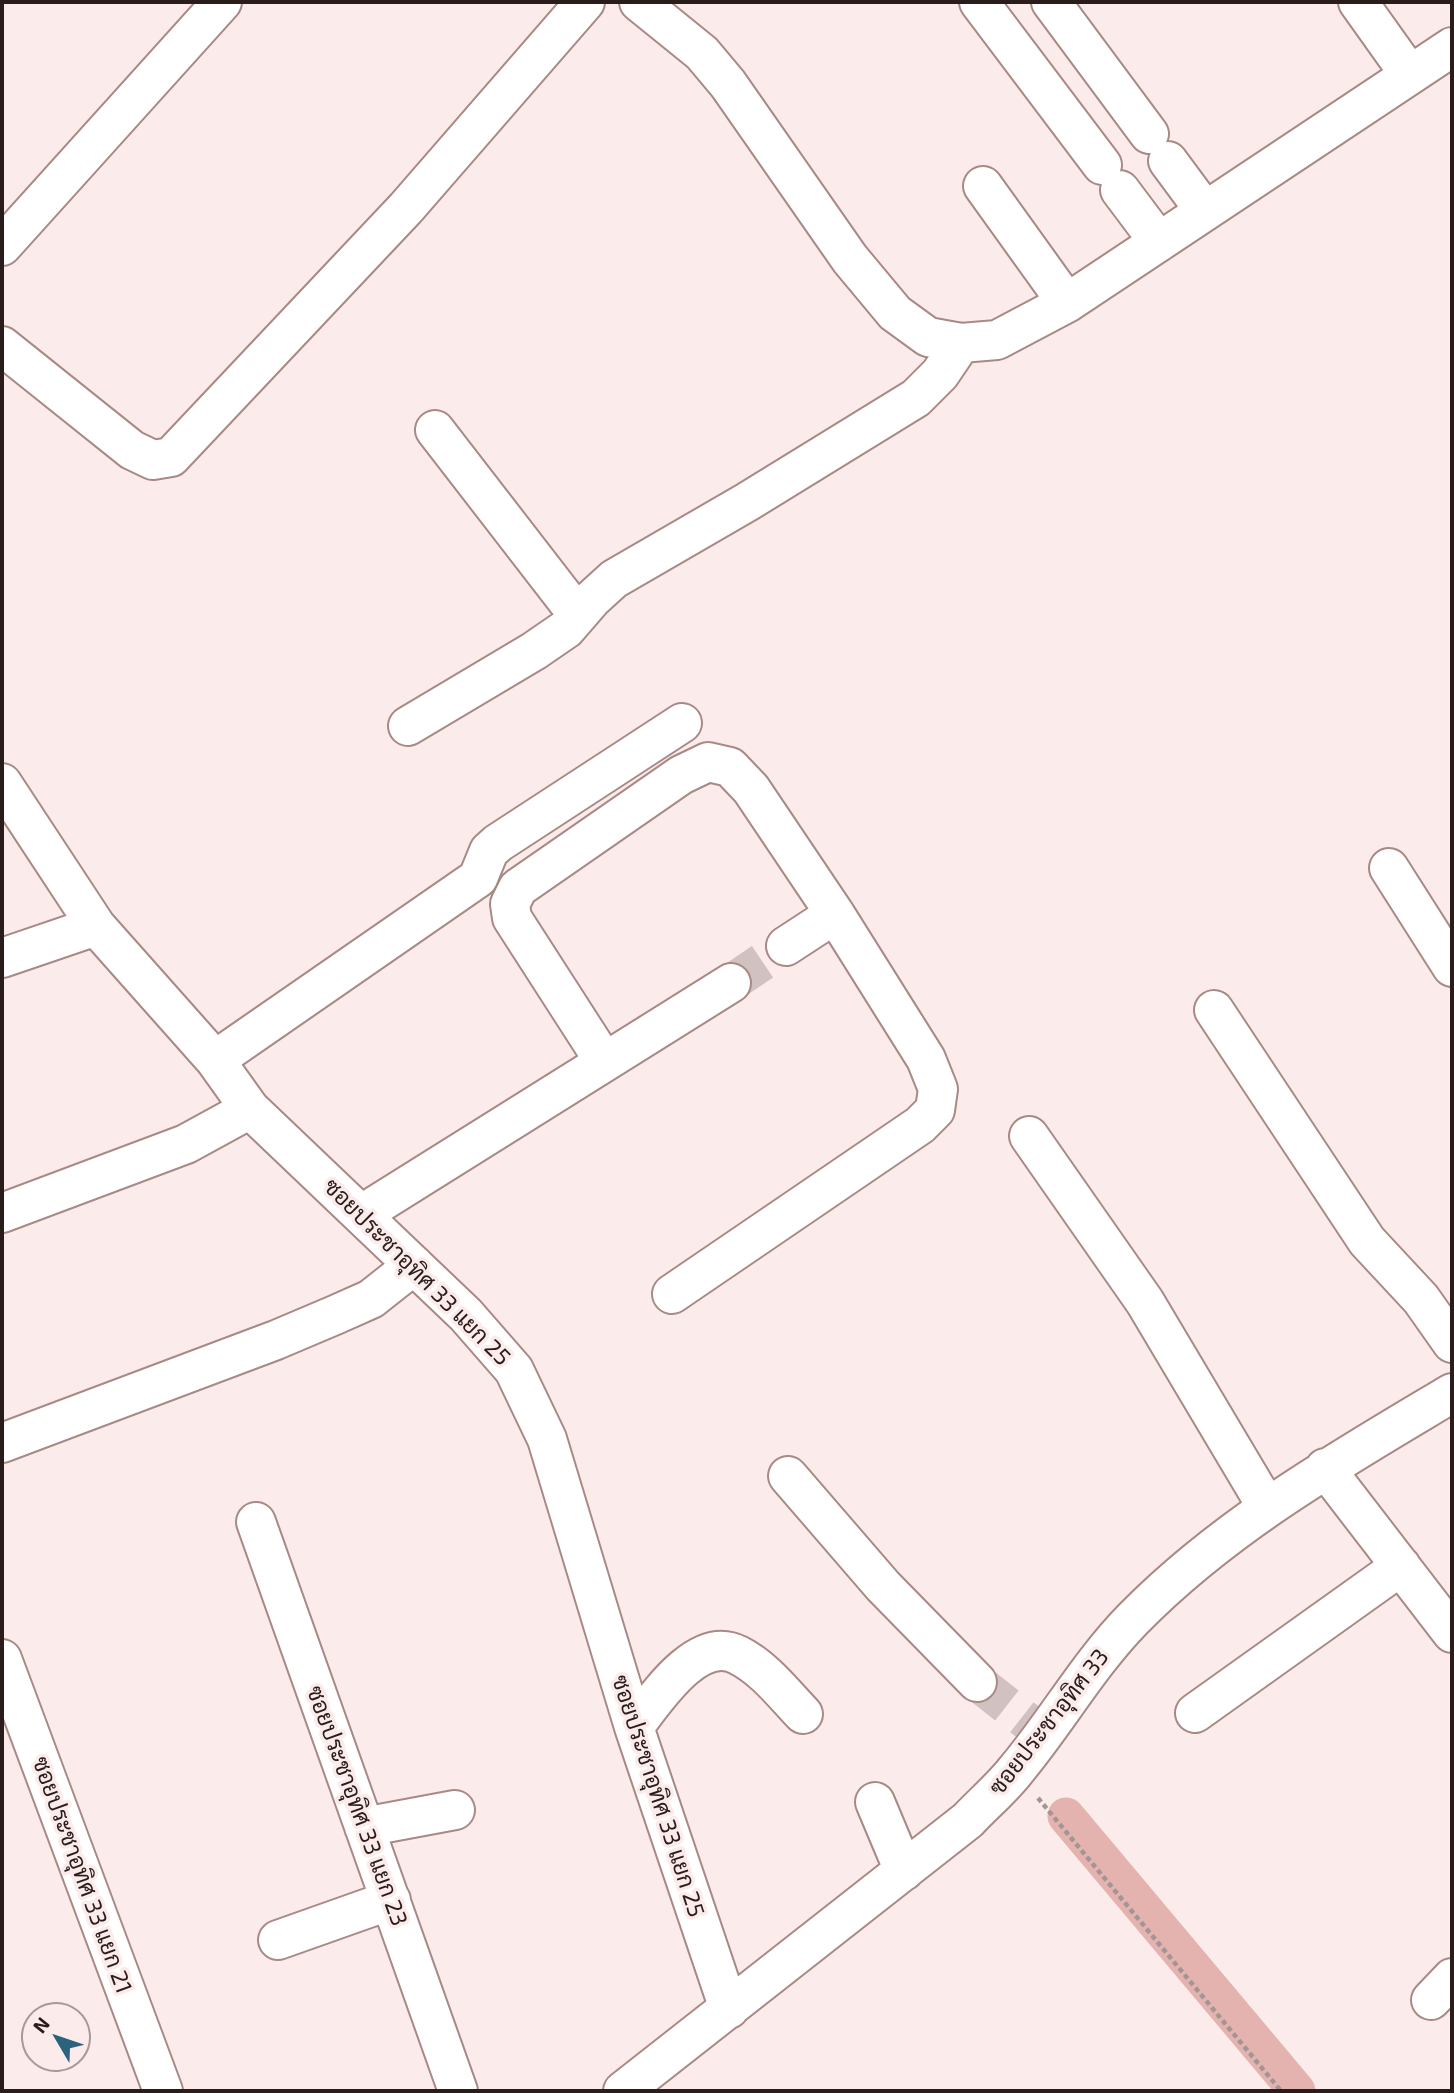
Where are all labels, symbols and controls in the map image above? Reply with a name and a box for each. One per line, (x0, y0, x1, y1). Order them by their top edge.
street label: ซอยประชาอุทิศ 33 แยก 25 (318, 1173, 516, 1371)
street label: ซอยประชาอุทิศ 33 (983, 1644, 1115, 1800)
street label: ซอยประชาอุทิศ 33 แยก 25 (606, 1672, 710, 1920)
street label: ซอยประชาอุทิศ 33 แยก 23 (301, 1682, 413, 1930)
street label: ซอยประชาอุทิศ 33 แยก 21 (26, 1753, 138, 1997)
north arrow (21, 2002, 91, 2072)
text: N (28, 2012, 54, 2037)

